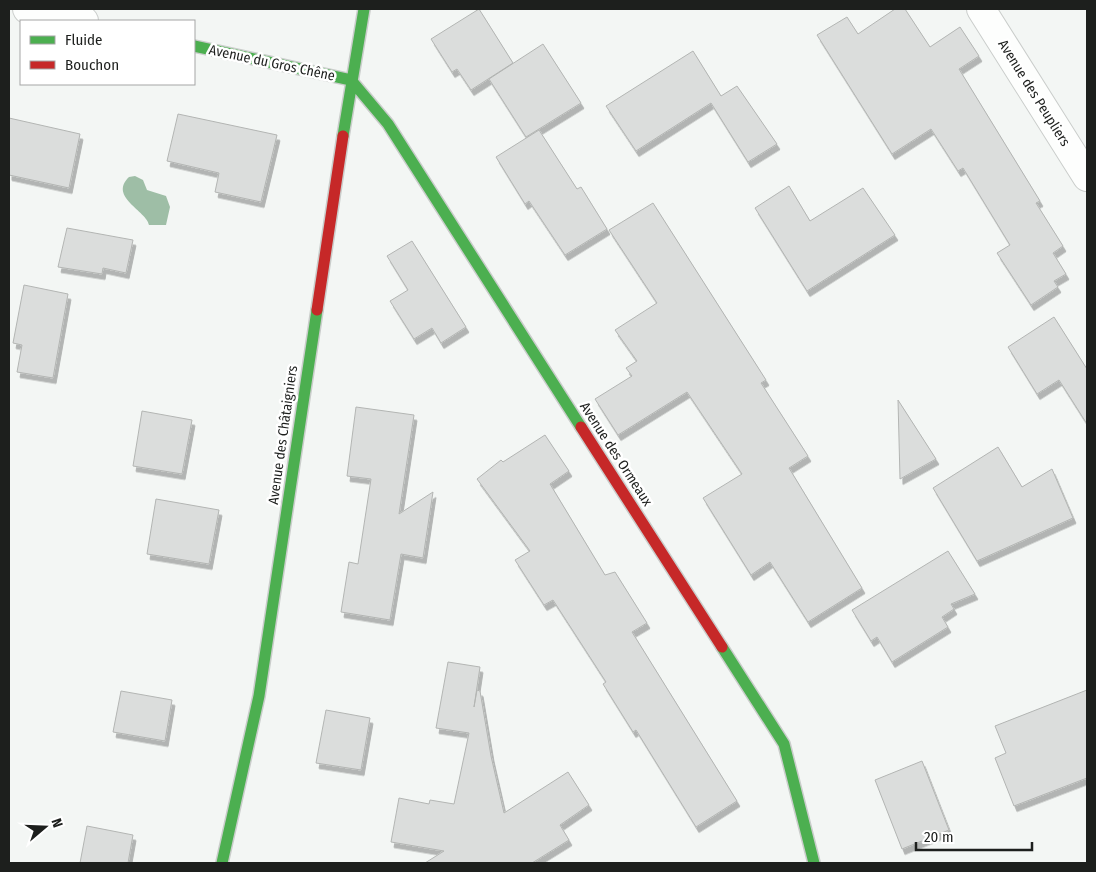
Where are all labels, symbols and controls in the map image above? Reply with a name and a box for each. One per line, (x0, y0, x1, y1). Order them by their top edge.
legend (20, 20, 195, 85)
text: Fluide (65, 31, 102, 49)
street label: Avenue des Peupliers (994, 37, 1074, 149)
street label: Avenue du Gros Chêne (208, 41, 337, 85)
text: Bouchon (65, 56, 119, 74)
street label: Avenue des Châtaigniers (265, 364, 301, 506)
street label: Avenue des Ormeaux (576, 399, 656, 510)
north arrow (20, 802, 70, 852)
text: N (47, 816, 66, 830)
scale bar (916, 820, 1032, 852)
text: 20 m (924, 828, 954, 846)

